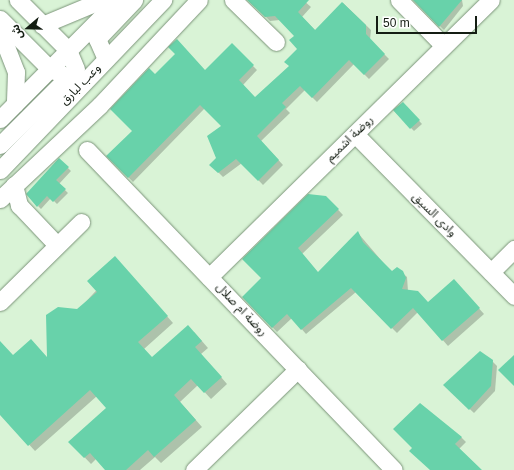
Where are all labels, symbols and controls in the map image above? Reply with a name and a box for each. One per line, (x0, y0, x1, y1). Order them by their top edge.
north arrow (8, 8, 48, 48)
scale bar (378, 8, 479, 34)
text: 50 m (383, 16, 410, 30)
text: ش (9, 23, 25, 41)
street label: وعب لبارق (58, 61, 104, 109)
street label: روضة اشميم (323, 113, 377, 165)
street label: وادى السيق (409, 190, 459, 240)
street label: روضة ام صلال (212, 280, 270, 340)

